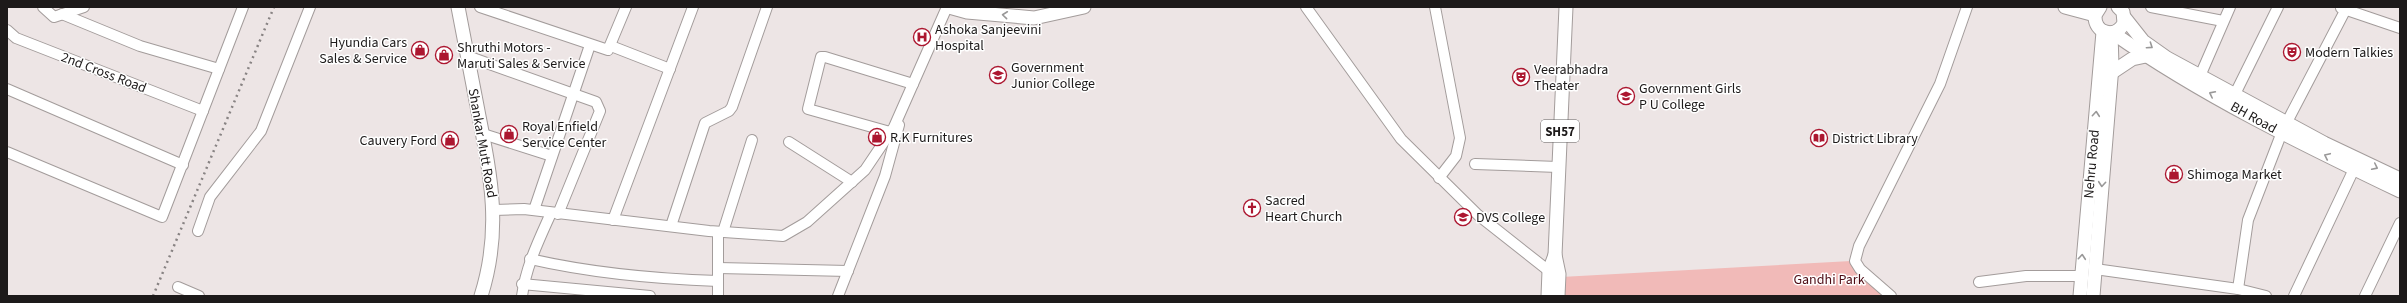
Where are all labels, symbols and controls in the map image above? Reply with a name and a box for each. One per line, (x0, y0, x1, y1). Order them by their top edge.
one-way arrow (1002, 11, 1008, 20)
place label: Ashoka Sanjeevini Hospital (935, 20, 1041, 56)
hospital icon: Ashoka Sanjeevini Hospital (912, 27, 932, 47)
place label: Hyundia Cars Sales & Service (319, 33, 407, 69)
place label: Shruthi Motors - Maruti Sales & Service (457, 38, 585, 74)
shop icon: Hyundia Cars Sales & Service (410, 40, 430, 60)
one-way arrow (2146, 41, 2153, 49)
theatre icon: Modern Talkies (2282, 42, 2302, 62)
place label: Modern Talkies (2305, 43, 2393, 63)
shop icon: Shruthi Motors - Maruti Sales & Service (434, 45, 454, 65)
street label: 2nd Cross Road (58, 47, 149, 98)
place label: Government Junior College (1011, 58, 1095, 94)
place label: Veerabhadra Theater (1534, 60, 1608, 96)
school or university icon: Government Junior College (988, 65, 1008, 85)
theatre icon: Veerabhadra Theater (1511, 67, 1531, 87)
place label: Government Girls P U College (1639, 79, 1741, 115)
school or university icon: Government Girls P U College (1616, 86, 1636, 106)
street label: Shankar Mutt Road (463, 87, 502, 200)
one-way arrow (2209, 92, 2217, 99)
street label: BH Road (2227, 97, 2280, 139)
one-way arrow (2091, 111, 2100, 117)
place label: Royal Enfield Service Center (522, 117, 607, 153)
road number: SH57 (1541, 120, 1579, 142)
shop icon: Royal Enfield Service Center (499, 124, 519, 144)
shop icon: R.K Furnitures (867, 127, 887, 147)
place label: R.K Furnitures (890, 128, 973, 148)
library icon: District Library (1809, 128, 1829, 148)
place label: District Library (1832, 129, 1918, 149)
street label: Nehru Road (2079, 129, 2105, 199)
shop icon: Cauvery Ford (440, 130, 460, 150)
place label: Cauvery Ford (360, 131, 437, 151)
one-way arrow (2323, 153, 2331, 161)
one-way arrow (2371, 162, 2379, 170)
shop icon: Shimoga Market (2164, 164, 2184, 184)
place label: Shimoga Market (2187, 165, 2282, 185)
one-way arrow (2098, 181, 2107, 187)
place label: Sacred Heart Church (1265, 191, 1342, 227)
church icon: Sacred Heart Church (1242, 198, 1262, 218)
school or university icon: DVS College (1453, 207, 1473, 227)
place label: DVS College (1476, 208, 1545, 228)
one-way arrow (2078, 254, 2087, 260)
park label: Gandhi Park (1793, 270, 1865, 290)

